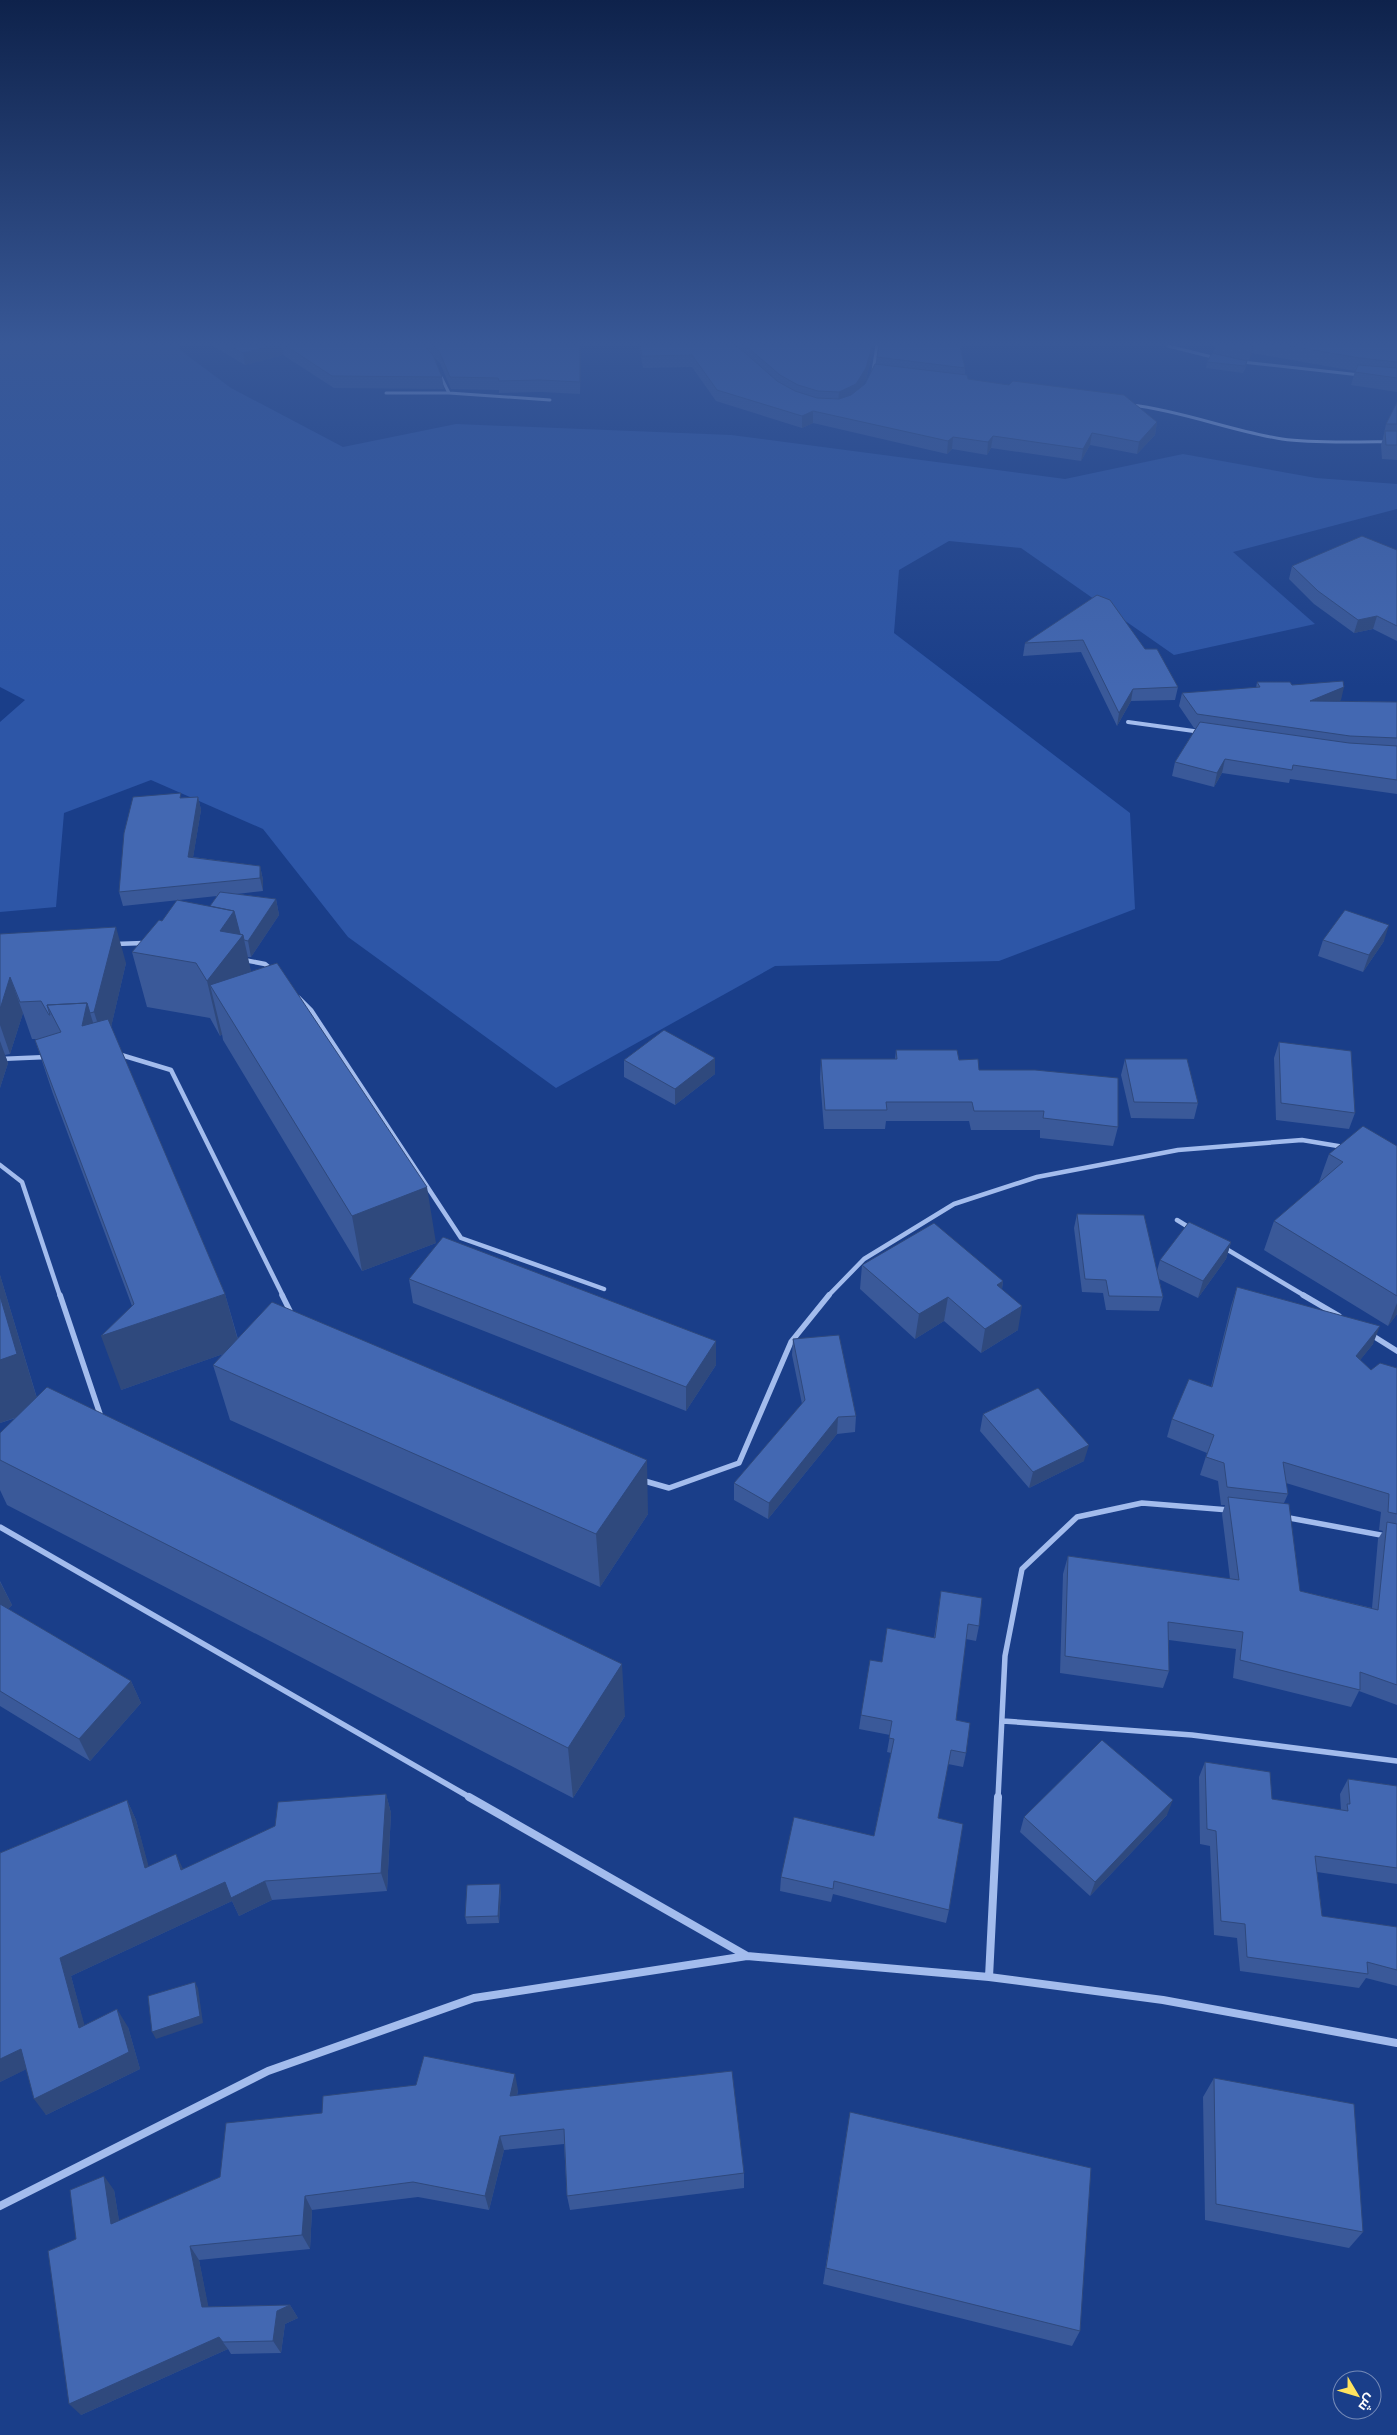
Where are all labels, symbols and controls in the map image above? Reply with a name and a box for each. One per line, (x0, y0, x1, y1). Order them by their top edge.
north arrow (1332, 2370, 1382, 2420)
text: ش (1355, 2390, 1380, 2416)

